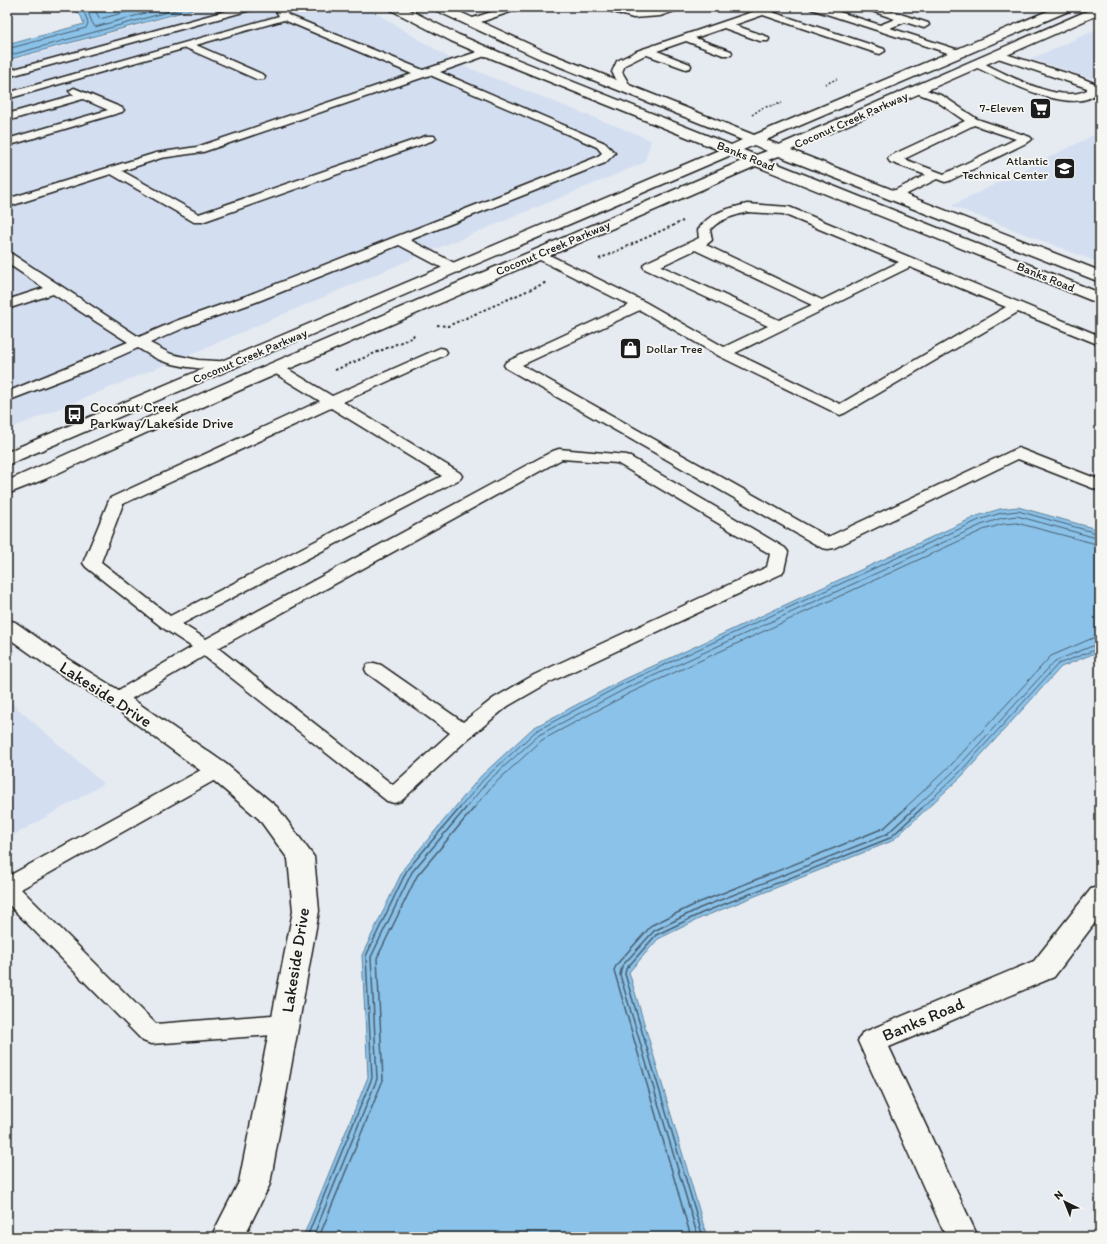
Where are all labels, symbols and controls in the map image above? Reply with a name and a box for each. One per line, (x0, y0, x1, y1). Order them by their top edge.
street label: Coconut Creek Parkway (792, 89, 910, 151)
supermarket icon: 7-Eleven (1027, 95, 1053, 121)
place label: 7-Eleven (979, 101, 1024, 115)
street label: Banks Road (715, 138, 777, 174)
place label: Atlantic Technical Center (962, 154, 1049, 182)
school or university icon: Atlantic Technical Center (1051, 155, 1077, 181)
street label: Coconut Creek Parkway (494, 217, 612, 278)
street label: Banks Road (1015, 259, 1077, 295)
street label: Coconut Creek Parkway (191, 325, 309, 386)
shop icon: Dollar Tree (618, 336, 644, 362)
place label: Dollar Tree (646, 342, 703, 356)
place label: Coconut Creek Parkway/Lakeside Drive (90, 399, 234, 432)
bus stop icon: Coconut Creek Parkway/Lakeside Drive (61, 402, 87, 428)
street label: Lakeside Drive (56, 657, 156, 731)
street label: Lakeside Drive (277, 906, 313, 1014)
street label: Banks Road (879, 993, 967, 1045)
north arrow (1045, 1182, 1085, 1222)
text: N (1051, 1188, 1066, 1202)

